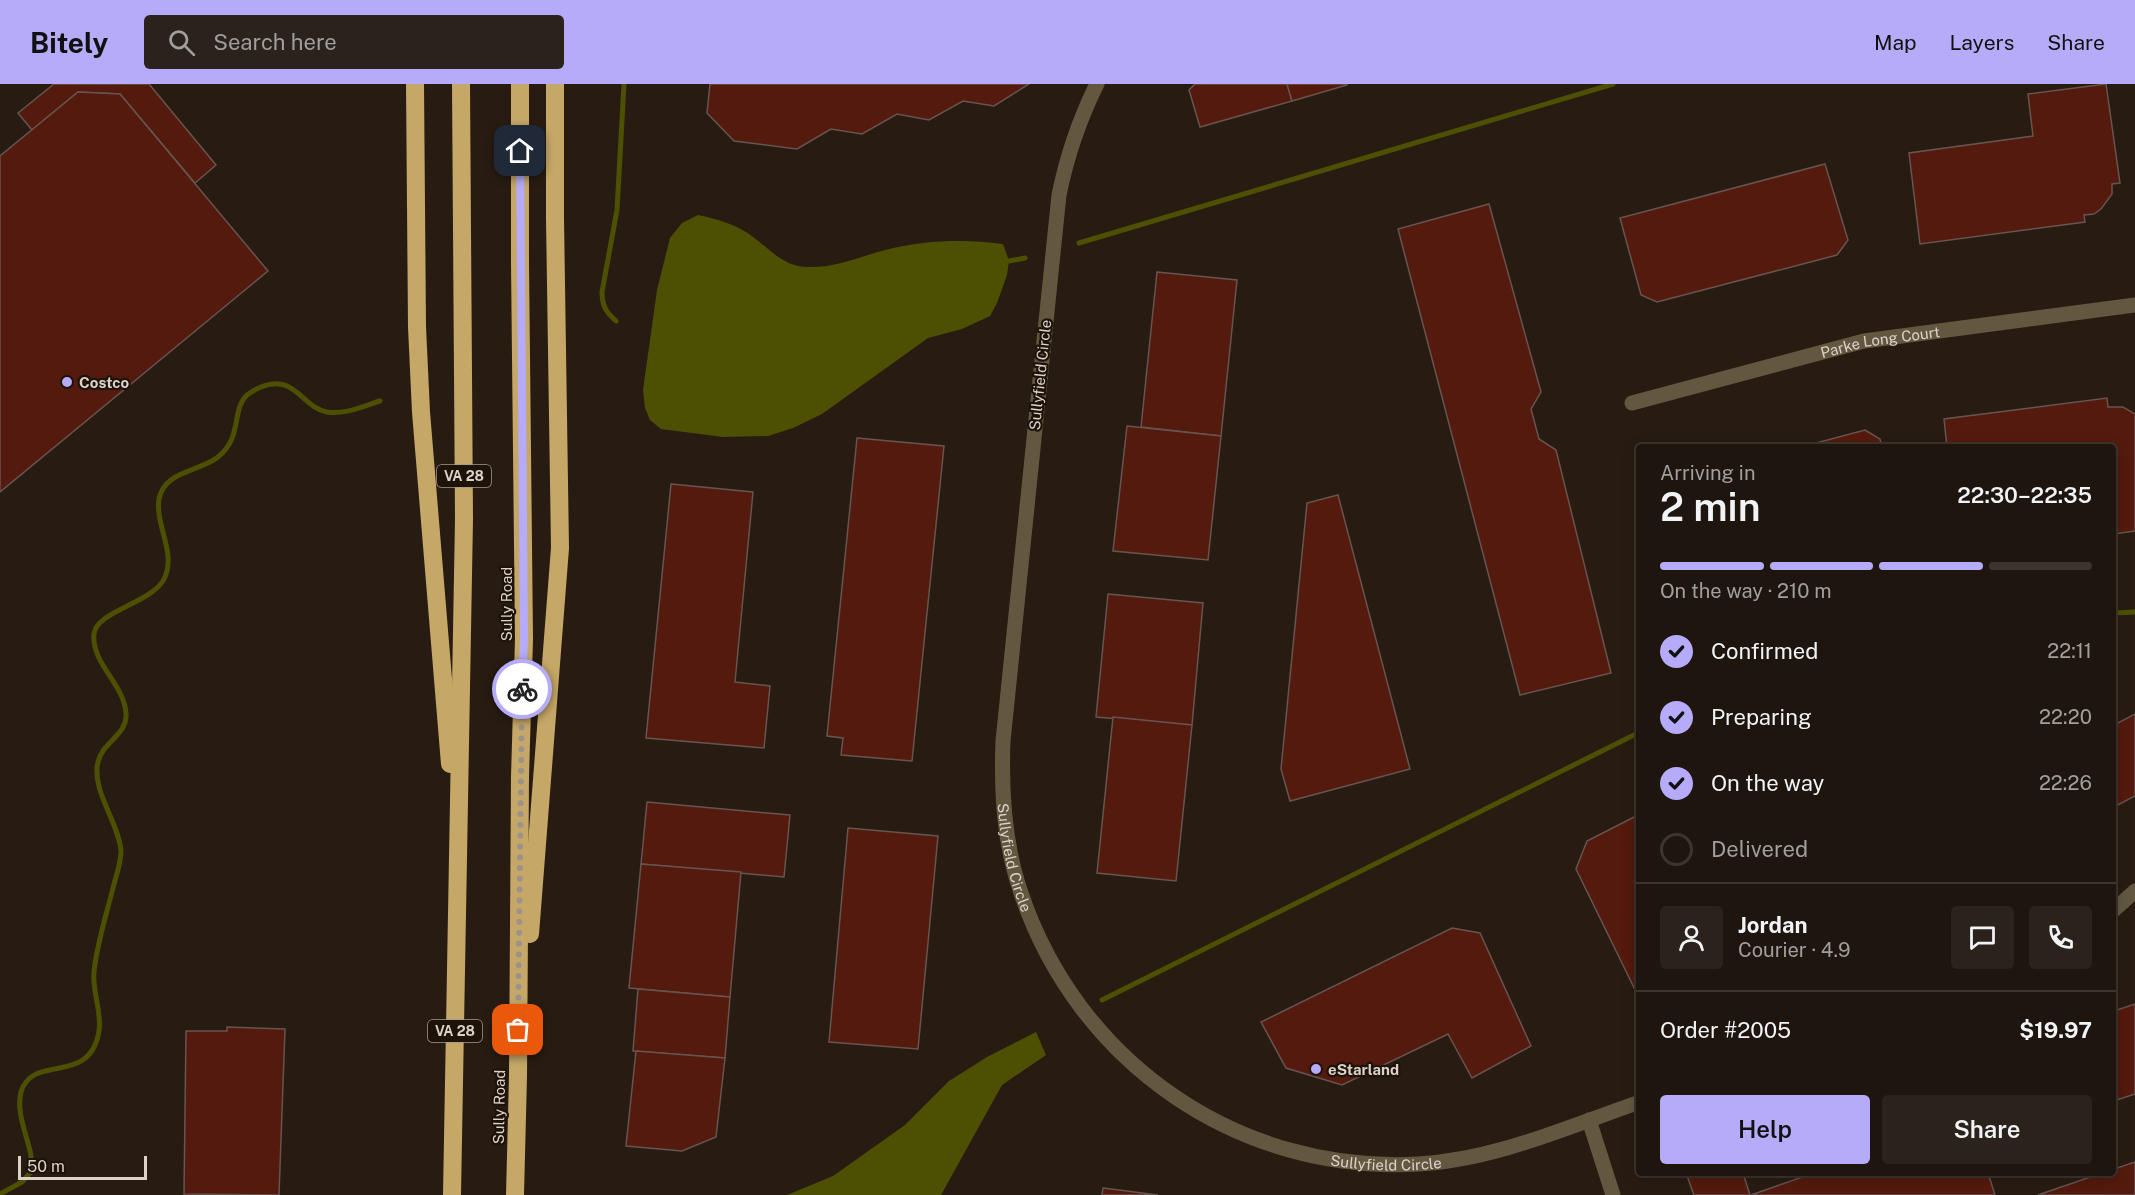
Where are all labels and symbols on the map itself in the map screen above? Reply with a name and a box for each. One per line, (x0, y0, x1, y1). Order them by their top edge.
pin (494, 125, 545, 176)
street label: Sullyfield Circle (1026, 319, 1054, 431)
street label: Parke Long Court (1819, 322, 1941, 361)
place label: Costco (79, 374, 129, 391)
marker: Costco (60, 375, 74, 389)
road number: VA 28 (437, 465, 491, 487)
street label: Sully Road (498, 567, 515, 641)
courier (492, 659, 552, 719)
street label: Sullyfield Circle (995, 802, 1035, 914)
pin (492, 1004, 543, 1055)
road number: VA 28 (428, 1020, 482, 1042)
place label: eStarland (1328, 1061, 1399, 1078)
marker: eStarland (1309, 1062, 1323, 1076)
street label: Sully Road (490, 1070, 508, 1144)
street label: Sullyfield Circle (1329, 1151, 1442, 1173)
scale bar (18, 1153, 147, 1180)

